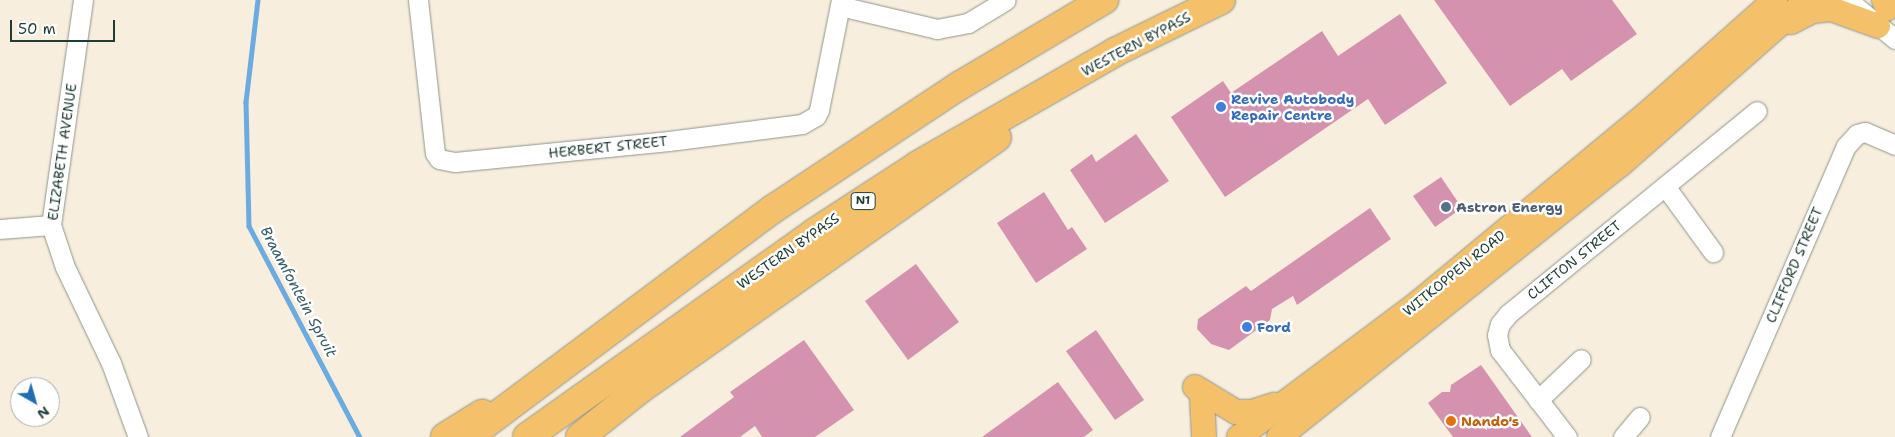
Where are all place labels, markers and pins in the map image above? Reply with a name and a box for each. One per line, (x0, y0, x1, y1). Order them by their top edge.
place label: Revive Autobody Repair Centre (1231, 91, 1354, 124)
marker: Revive Autobody Repair Centre (1215, 101, 1227, 113)
place label: Astron Energy (1456, 199, 1563, 215)
marker: Astron Energy (1440, 201, 1452, 213)
place label: Ford (1257, 319, 1291, 335)
marker: Ford (1241, 321, 1253, 333)
place label: Nando's (1461, 413, 1519, 429)
marker: Nando's (1445, 415, 1457, 427)

